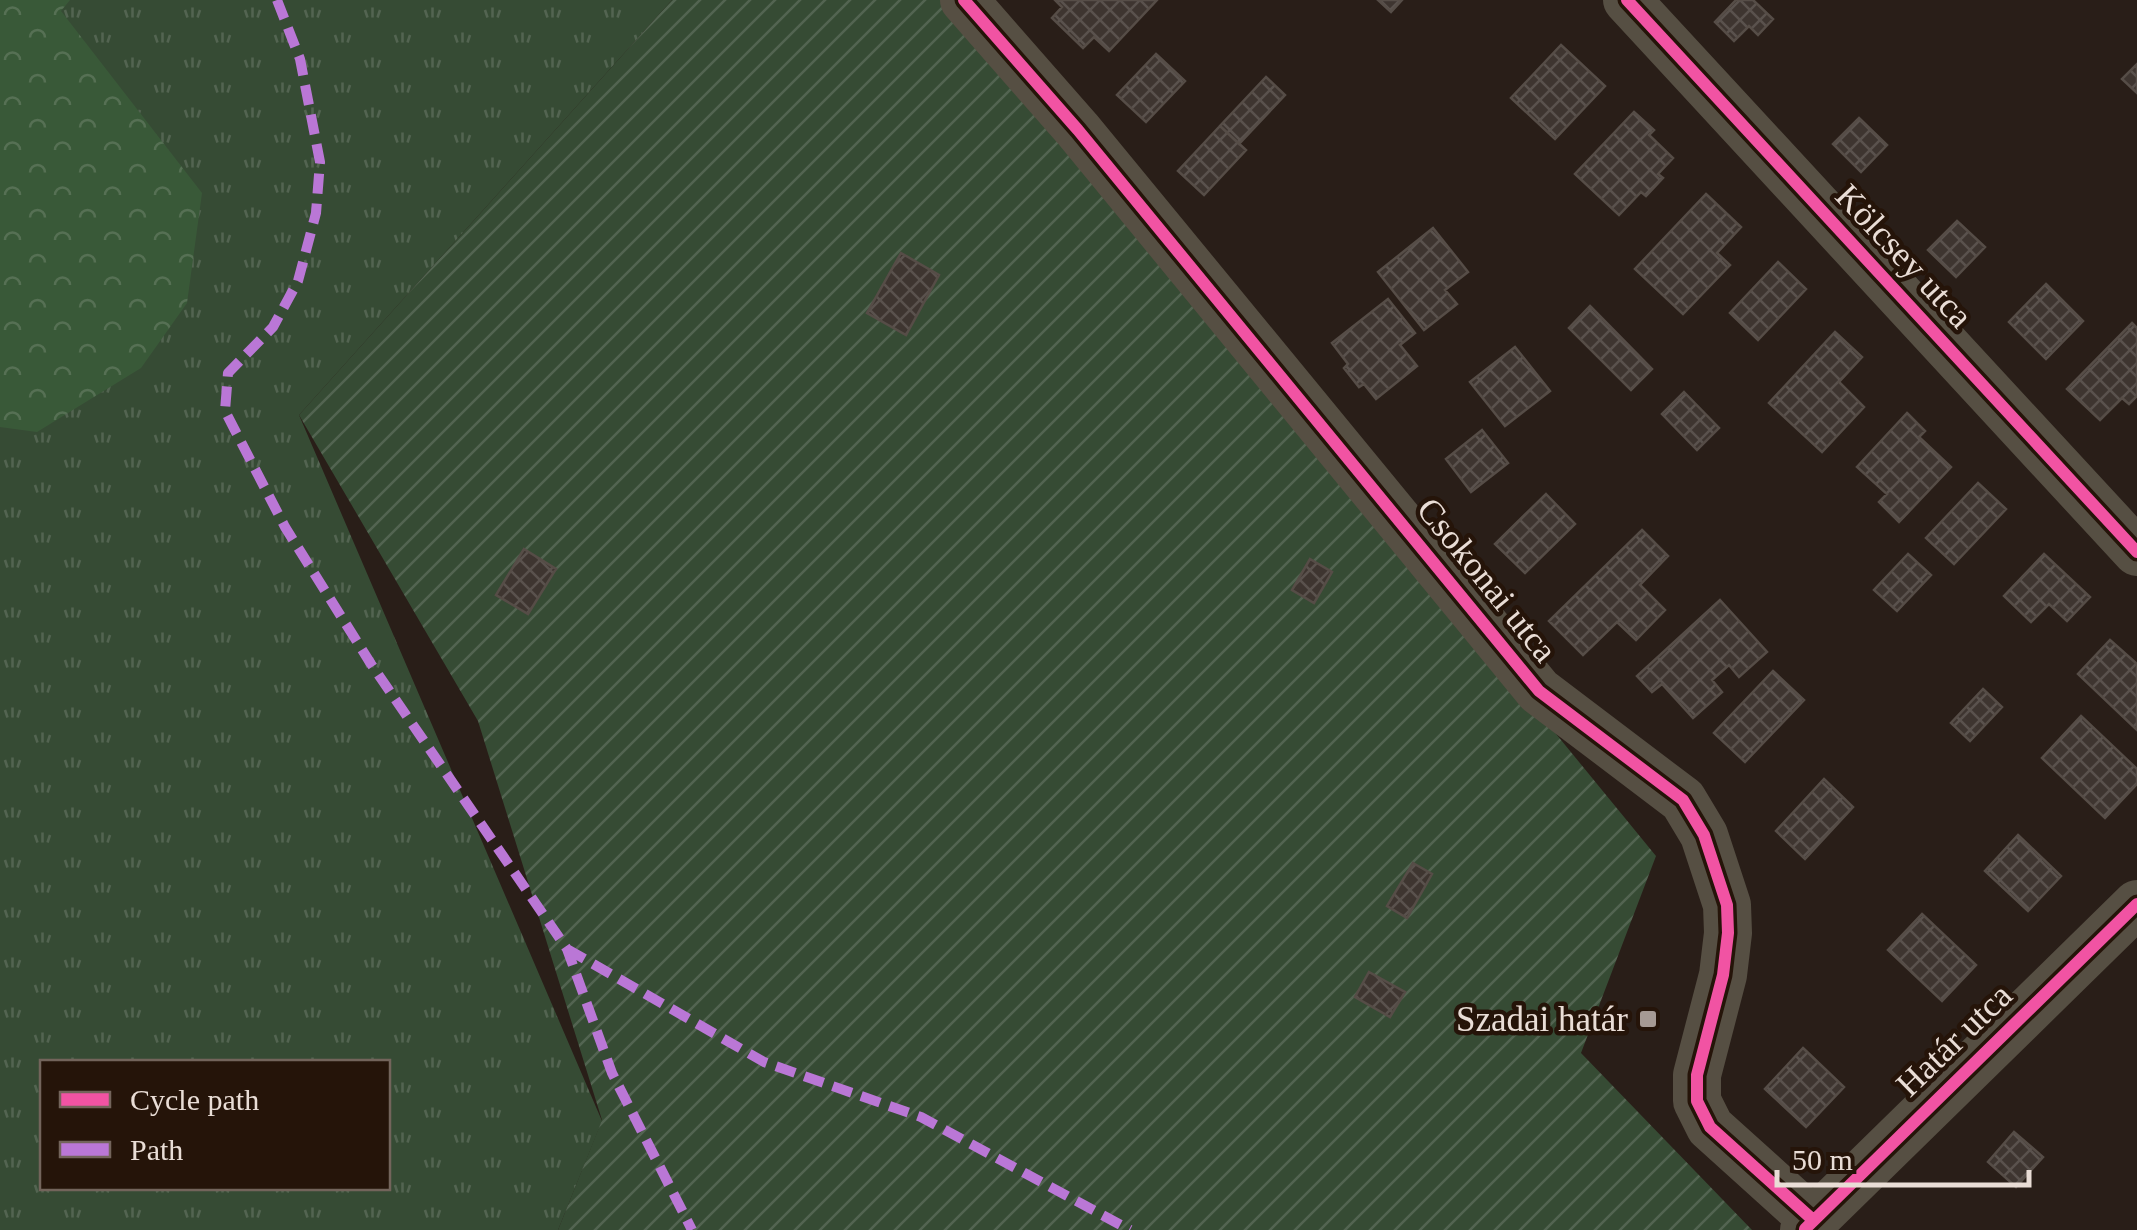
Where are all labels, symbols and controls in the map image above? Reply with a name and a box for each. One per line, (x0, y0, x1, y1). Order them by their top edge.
street label: Kölcsey utca (1828, 176, 1981, 336)
street label: Csokonai utca (1409, 490, 1565, 670)
street label: Határ utca (1888, 975, 2020, 1104)
place label: Szadai határ (1456, 1000, 1628, 1039)
marker: Szadai határ (1637, 1008, 1659, 1030)
legend (40, 1060, 390, 1190)
text: Cycle path (130, 1083, 259, 1116)
scale bar (1777, 1125, 2030, 1187)
text: Path (130, 1133, 183, 1166)
text: 50 m (1792, 1143, 1853, 1176)

